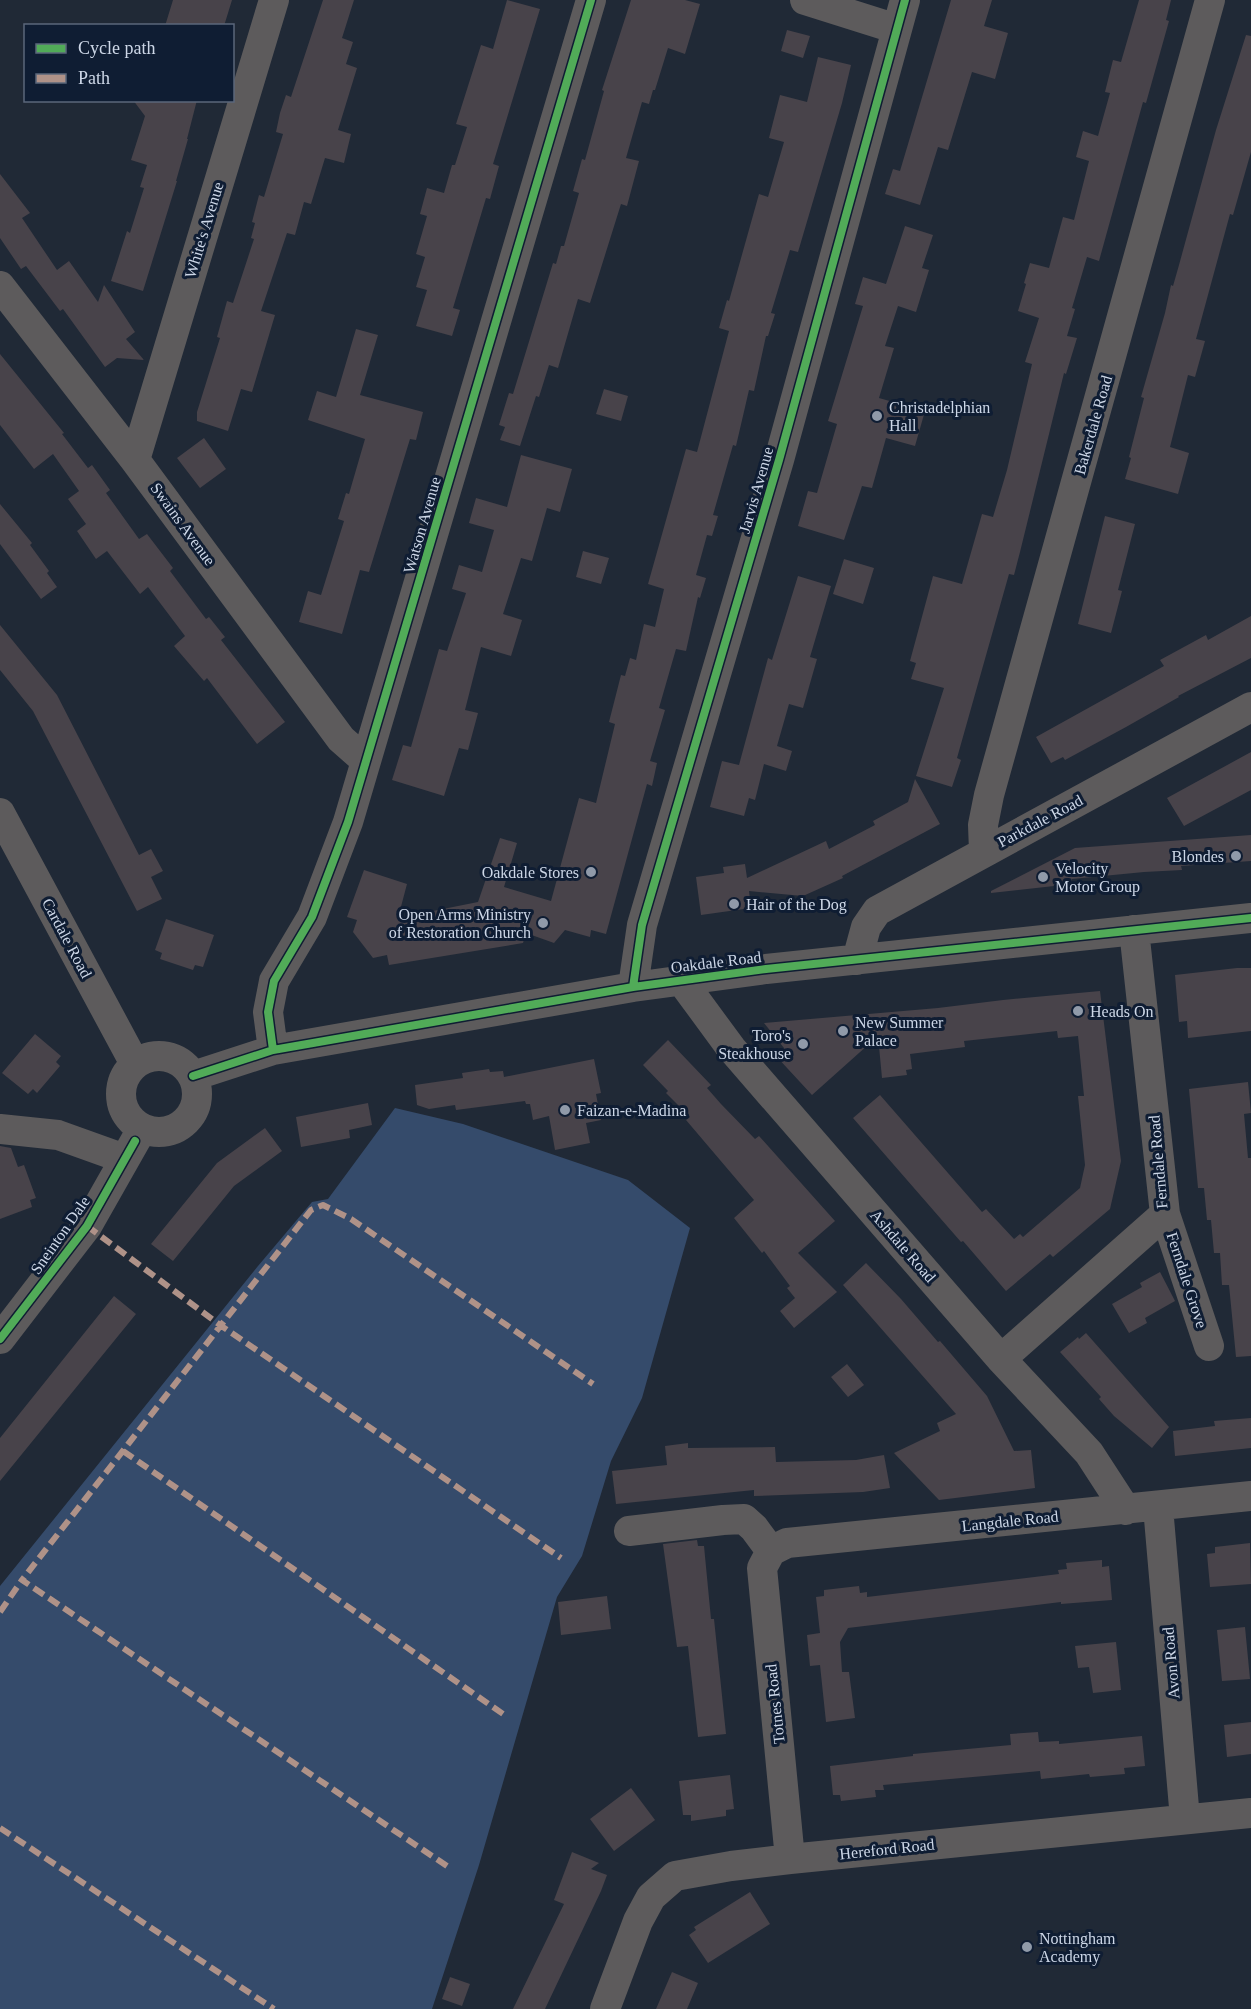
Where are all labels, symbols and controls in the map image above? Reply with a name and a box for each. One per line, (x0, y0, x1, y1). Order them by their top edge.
legend (24, 24, 234, 102)
text: Cycle path (78, 38, 155, 58)
text: Path (78, 68, 110, 88)
street label: White's Avenue (181, 180, 227, 280)
street label: Bakerdale Road (1071, 373, 1115, 477)
place label: Christadelphian Hall (889, 399, 990, 434)
marker: Christadelphian Hall (870, 409, 884, 423)
street label: Jarvis Avenue (736, 445, 776, 535)
street label: Watson Avenue (400, 475, 444, 575)
street label: Swains Avenue (147, 479, 219, 569)
street label: Parkdale Road (995, 791, 1085, 851)
place label: Blondes (1172, 848, 1224, 865)
marker: Blondes (1229, 849, 1243, 863)
place label: Velocity Motor Group (1055, 860, 1140, 896)
place label: Oakdale Stores (482, 864, 579, 881)
marker: Oakdale Stores (584, 865, 598, 879)
marker: Velocity Motor Group (1036, 870, 1050, 884)
street label: Cardale Road (39, 895, 95, 981)
place label: Hair of the Dog (746, 896, 847, 914)
marker: Hair of the Dog (727, 897, 741, 911)
place label: Open Arms Ministry of Restoration Church (389, 906, 531, 941)
marker: Open Arms Ministry of Restoration Church (536, 916, 550, 930)
street label: Oakdale Road (670, 948, 762, 976)
place label: Heads On (1090, 1003, 1154, 1020)
marker: Heads On (1071, 1004, 1085, 1018)
place label: New Summer Palace (855, 1014, 944, 1049)
marker: New Summer Palace (836, 1024, 850, 1038)
place label: Toro's Steakhouse (718, 1027, 791, 1062)
marker: Toro's Steakhouse (796, 1037, 810, 1051)
place label: Faizan-e-Madina (577, 1102, 686, 1119)
marker: Faizan-e-Madina (558, 1103, 572, 1117)
street label: Ferndale Road (1145, 1115, 1171, 1209)
street label: Sneinton Dale (27, 1193, 93, 1277)
street label: Ashdale Road (867, 1206, 939, 1286)
street label: Ferndale Grove (1163, 1230, 1211, 1330)
street label: Langdale Road (961, 1507, 1059, 1536)
street label: Avon Road (1159, 1626, 1183, 1700)
street label: Totnes Road (762, 1663, 788, 1745)
street label: Hereford Road (839, 1836, 935, 1862)
place label: Nottingham Academy (1039, 1930, 1116, 1966)
marker: Nottingham Academy (1020, 1940, 1034, 1954)

